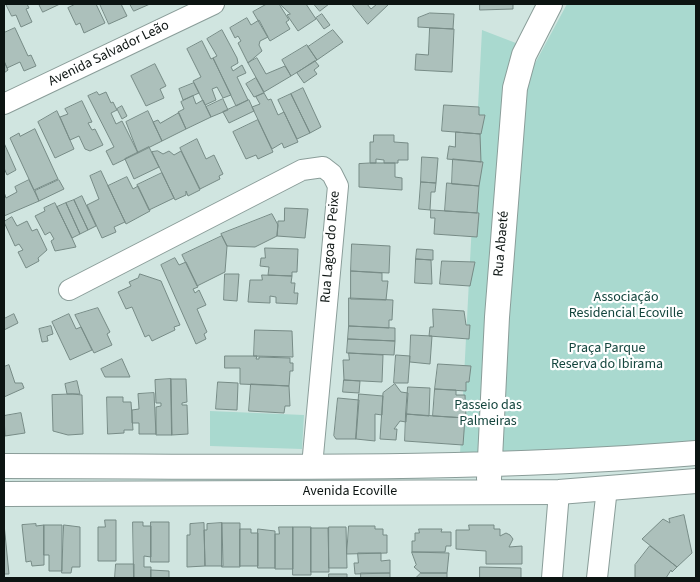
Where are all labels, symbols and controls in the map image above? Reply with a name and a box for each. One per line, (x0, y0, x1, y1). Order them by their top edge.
street label: Avenida Salvador Leão (46, 17, 172, 91)
street label: Rua Lagoa do Peixe (318, 190, 344, 304)
street label: Rua Abaeté (491, 210, 513, 278)
park label: Associação Residencial Ecoville (569, 290, 683, 322)
park label: Praça Parque Reserva do Ibirama (551, 341, 663, 374)
park label: Passeio das Palmeiras (454, 398, 522, 431)
street label: Avenida Ecoville (303, 484, 397, 500)

